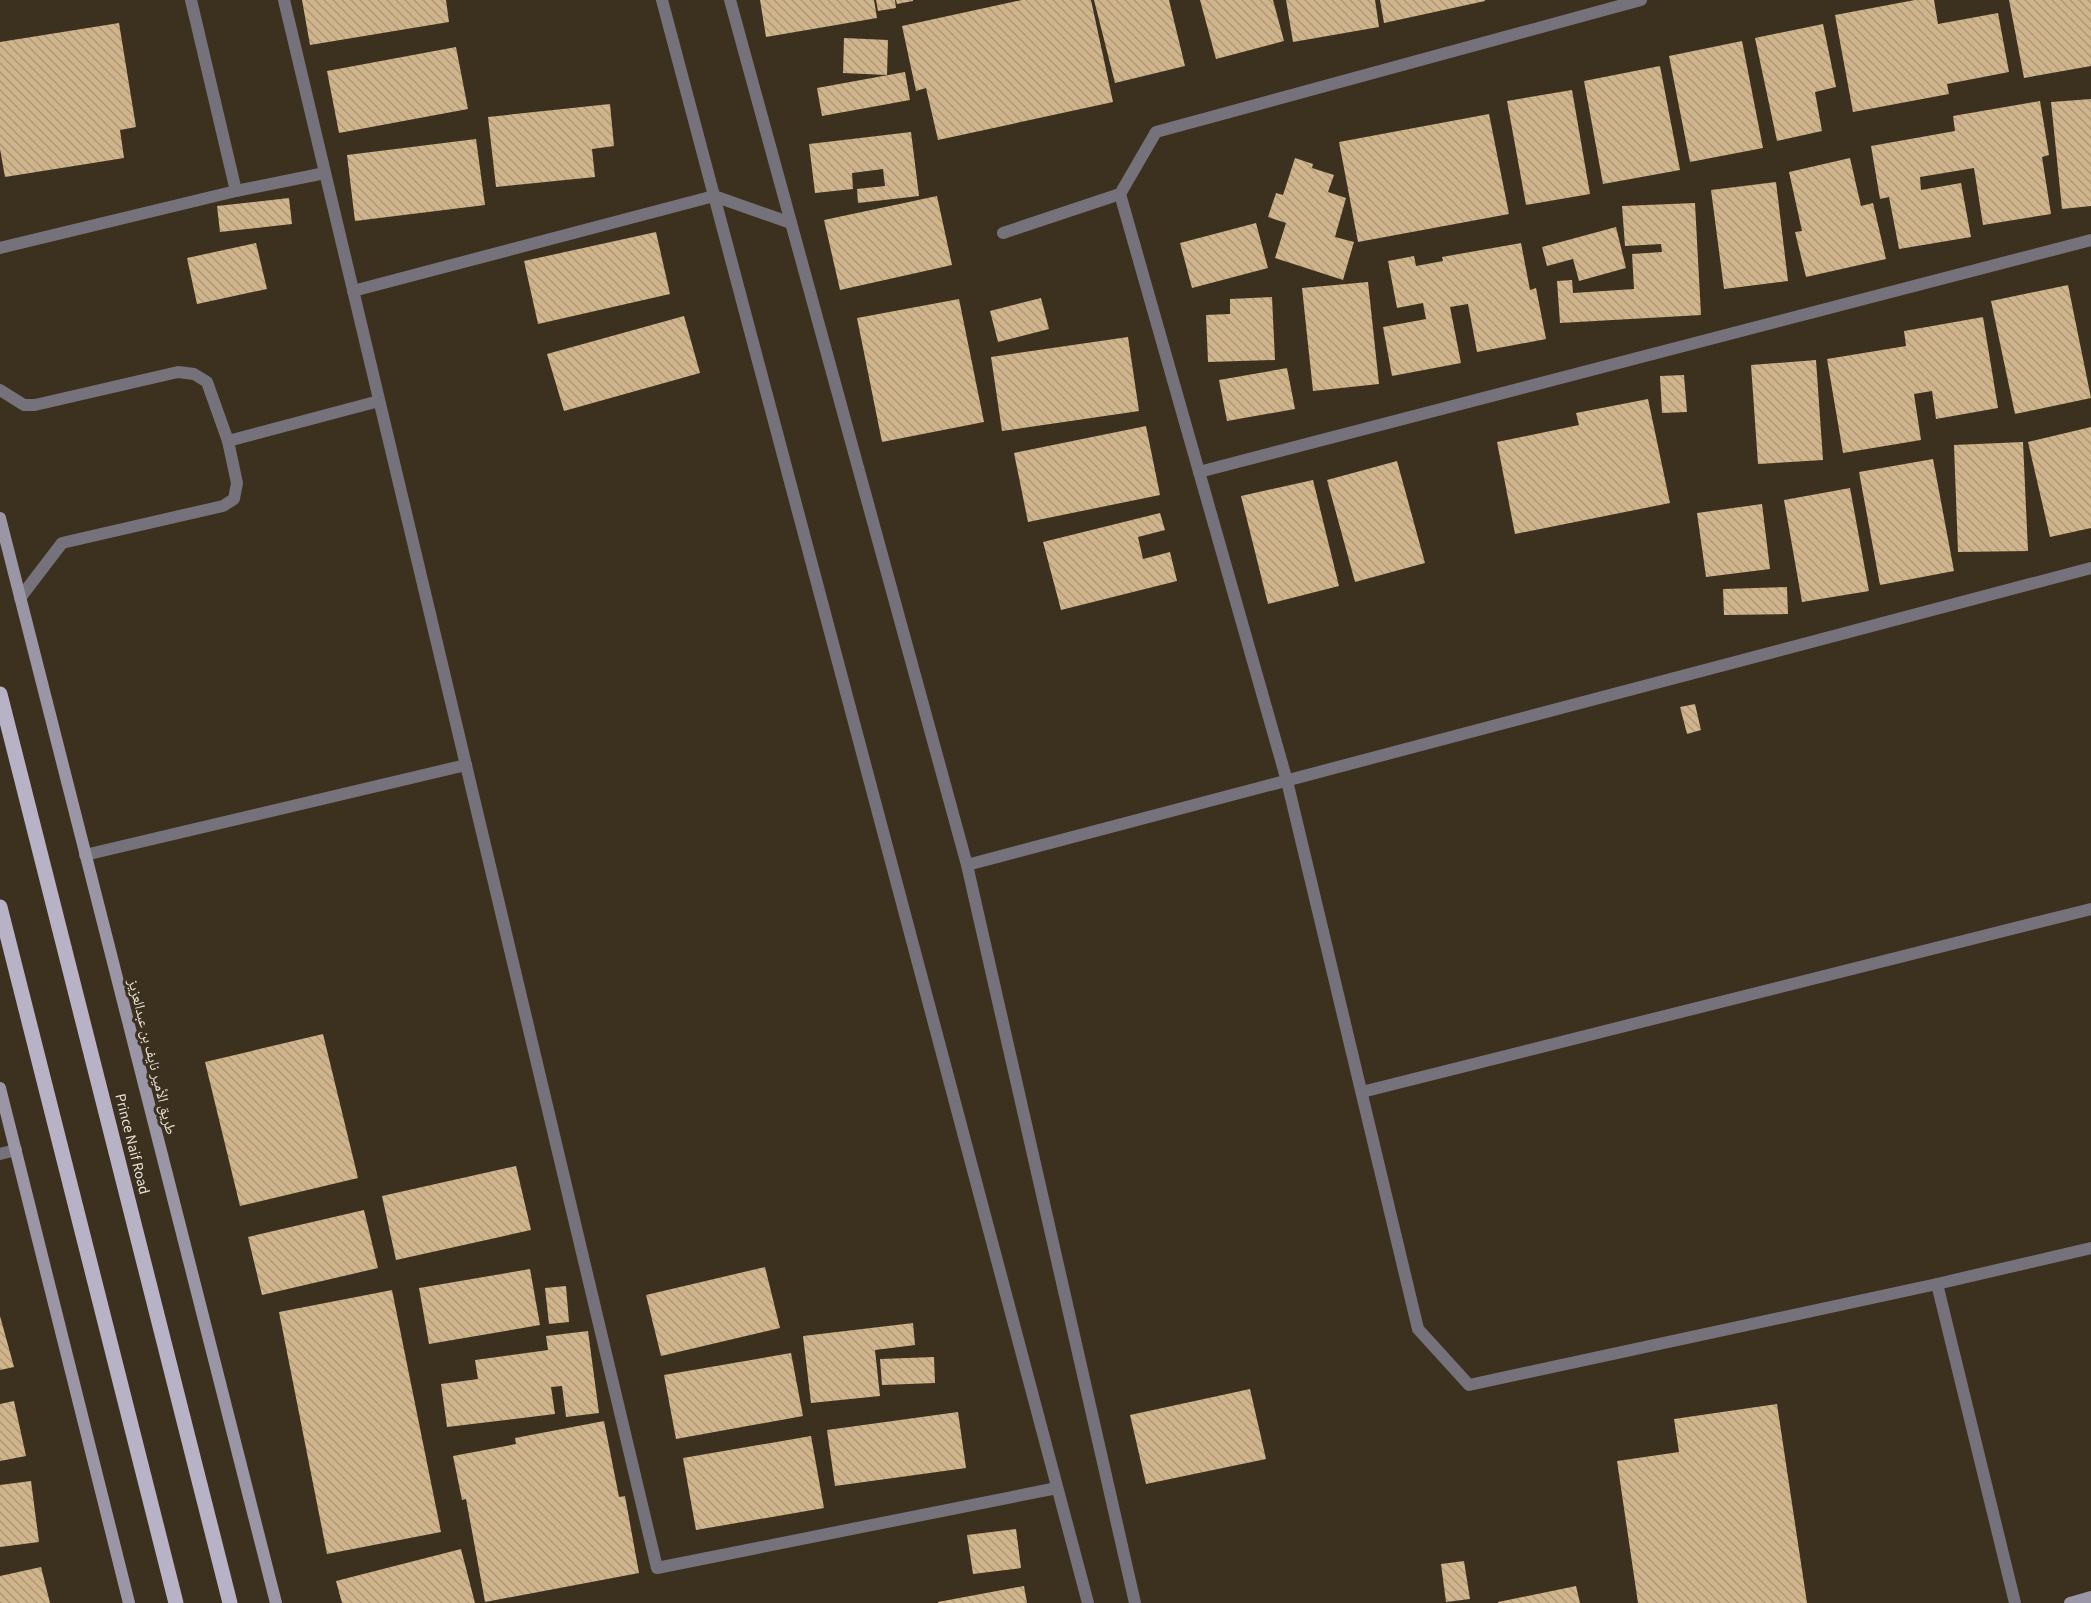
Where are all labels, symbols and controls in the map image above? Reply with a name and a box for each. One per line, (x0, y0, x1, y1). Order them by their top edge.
street label: طريق الأمير نايف بن عبدالعزيز (122, 976, 182, 1137)
street label: Prince Naif Road (109, 1091, 155, 1197)

